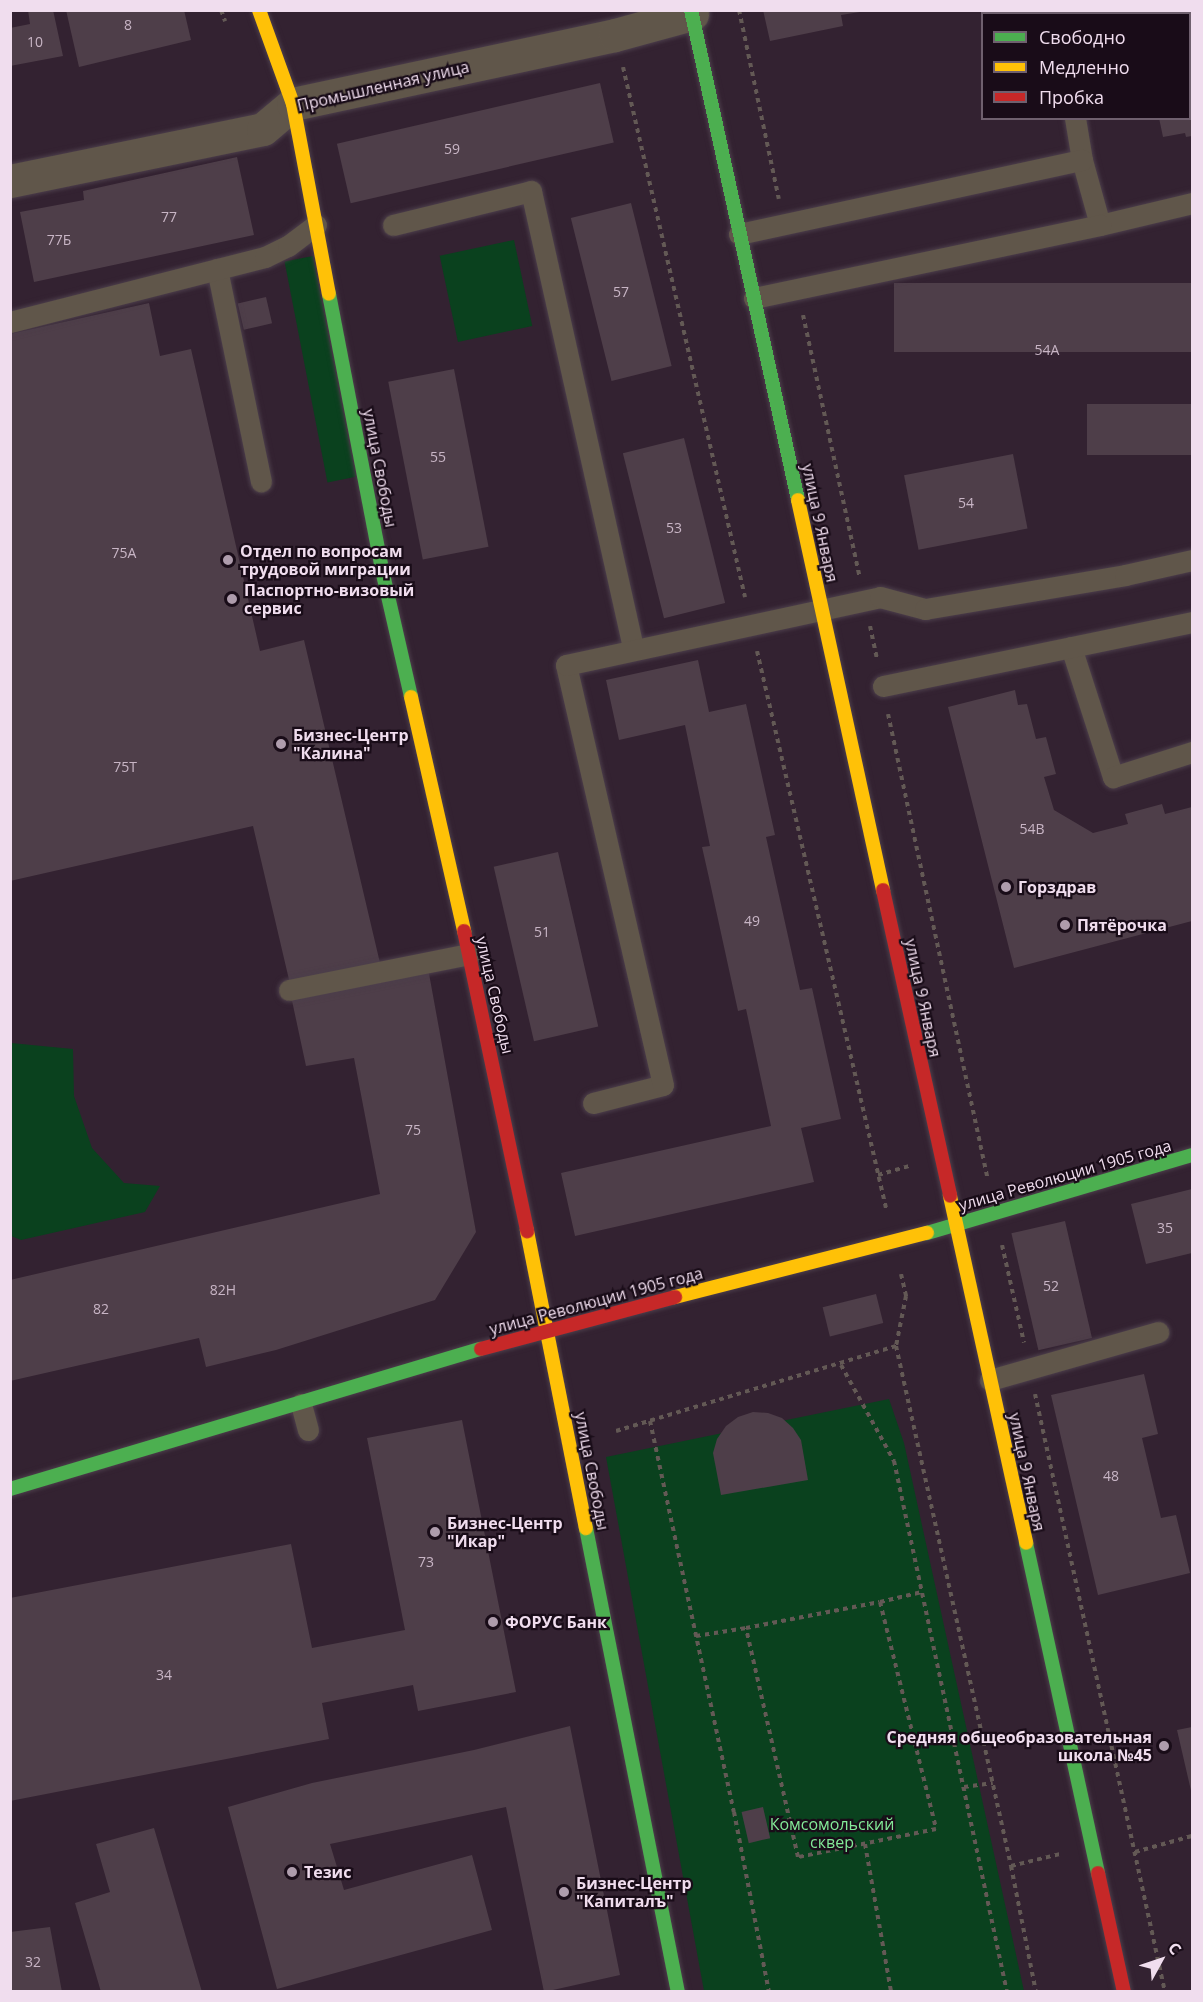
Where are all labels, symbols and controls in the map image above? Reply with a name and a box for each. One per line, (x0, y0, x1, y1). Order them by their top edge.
legend (981, 12, 1191, 120)
house number: 8 (124, 17, 132, 33)
text: Свободно (1039, 25, 1126, 49)
house number: 10 (27, 34, 43, 50)
text: Медленно (1039, 55, 1130, 79)
street label: Промышленная улица (295, 57, 471, 115)
text: Пробка (1039, 85, 1104, 109)
house number: 59 (444, 141, 460, 157)
house number: 77 (161, 209, 177, 225)
house number: 77Б (47, 232, 71, 248)
house number: 57 (613, 284, 629, 300)
house number: 54А (1035, 342, 1059, 358)
street label: улица Свободы (359, 407, 401, 529)
house number: 55 (430, 449, 446, 465)
street label: улица 9 Января (798, 462, 842, 584)
house number: 54 (958, 495, 974, 511)
house number: 53 (666, 520, 682, 536)
place label: Отдел по вопросам трудовой миграции (240, 541, 411, 579)
house number: 75А (112, 545, 136, 561)
marker: Отдел по вопросам трудовой миграции (221, 553, 235, 567)
place label: Паспортно-визовый сервис (244, 580, 414, 618)
marker: Паспортно-визовый сервис (225, 592, 239, 606)
place label: Бизнес-Центр "Калина" (293, 725, 409, 763)
marker: Бизнес-Центр "Калина" (274, 737, 288, 751)
house number: 75Т (113, 759, 137, 775)
house number: 54В (1019, 821, 1045, 837)
place label: Горздрав (1018, 877, 1096, 897)
marker: Горздрав (999, 880, 1013, 894)
house number: 49 (744, 913, 760, 929)
place label: Пятёрочка (1077, 915, 1167, 935)
marker: Пятёрочка (1058, 918, 1072, 932)
house number: 51 (534, 924, 550, 940)
street label: улица Свободы (472, 934, 518, 1056)
street label: улица 9 Января (901, 937, 945, 1059)
house number: 75 (405, 1122, 421, 1138)
street label: улица Революции 1905 года (957, 1135, 1173, 1215)
house number: 35 (1157, 1220, 1173, 1236)
street label: улица Революции 1905 года (487, 1263, 705, 1339)
house number: 52 (1043, 1278, 1059, 1294)
house number: 82Н (210, 1282, 236, 1298)
house number: 82 (93, 1301, 109, 1317)
street label: улица Свободы (571, 1410, 613, 1532)
street label: улица 9 Января (1005, 1411, 1049, 1533)
house number: 48 (1103, 1468, 1119, 1484)
place label: Бизнес-Центр "Икар" (447, 1513, 563, 1551)
marker: Бизнес-Центр "Икар" (428, 1525, 442, 1539)
house number: 73 (418, 1554, 434, 1570)
place label: ФОРУС Банк (505, 1612, 607, 1632)
marker: ФОРУС Банк (486, 1615, 500, 1629)
house number: 34 (156, 1667, 172, 1683)
place label: Средняя общеобразовательная школа №45 (886, 1727, 1152, 1765)
marker: Средняя общеобразовательная школа №45 (1157, 1739, 1171, 1753)
park label: Комсомольский сквер (770, 1814, 894, 1852)
place label: Тезис (304, 1862, 351, 1882)
marker: Тезис (285, 1865, 299, 1879)
place label: Бизнес-Центр "Капиталъ" (576, 1873, 692, 1911)
marker: Бизнес-Центр "Капиталъ" (557, 1885, 571, 1899)
north arrow (1131, 1930, 1191, 1990)
text: С (1163, 1937, 1186, 1959)
house number: 32 (25, 1954, 41, 1970)

